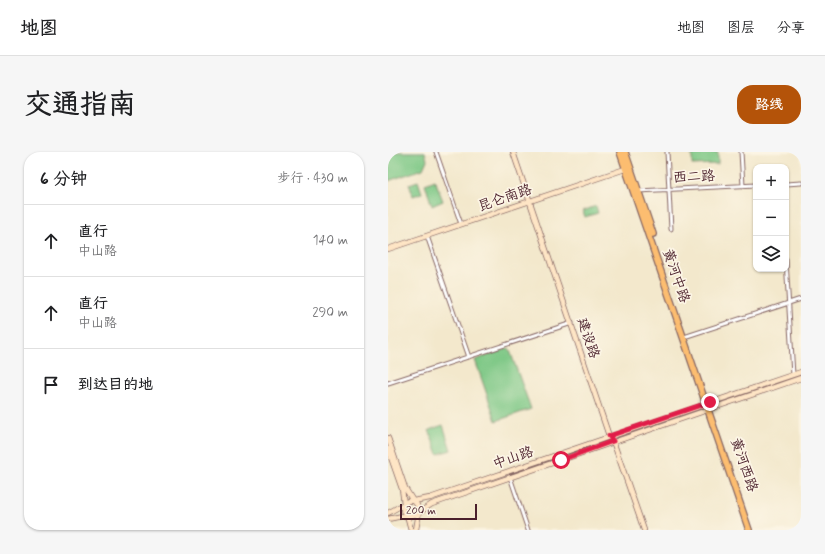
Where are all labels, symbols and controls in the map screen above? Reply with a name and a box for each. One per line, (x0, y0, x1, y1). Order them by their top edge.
text: 地图 (20, 16, 58, 41)
text: 地图 (677, 19, 705, 37)
text: 图层 (727, 19, 755, 37)
text: 分享 (777, 19, 805, 37)
button: 路线 (737, 85, 801, 124)
text: 交通指南 (24, 87, 136, 124)
map controls (753, 164, 789, 272)
button: + (753, 164, 789, 200)
street label: 西二路 (673, 167, 715, 187)
text: 6 分钟 (40, 168, 87, 190)
text: 步行 · 430 m (277, 170, 348, 187)
street label: 昆仑南路 (476, 180, 534, 216)
button: − (753, 200, 789, 236)
text: 直行 (78, 222, 108, 242)
icon: ahead (40, 230, 62, 252)
text: 140 m (313, 232, 348, 249)
button: layers (753, 236, 789, 272)
text: 中山路 (78, 243, 117, 260)
street label: 黄河中路 (658, 247, 694, 305)
text: 直行 (78, 294, 108, 314)
icon: ahead (40, 302, 62, 324)
text: 290 m (312, 304, 348, 321)
text: 中山路 (78, 315, 117, 332)
street label: 建设路 (573, 315, 603, 361)
icon: arrive (40, 374, 62, 396)
text: 到达目的地 (78, 375, 153, 395)
route end (701, 393, 719, 411)
street label: 黄河西路 (726, 436, 762, 494)
street label: 中山路 (490, 443, 536, 473)
route start (552, 451, 570, 469)
scale bar (400, 502, 477, 521)
text: 200 m (406, 504, 436, 518)

